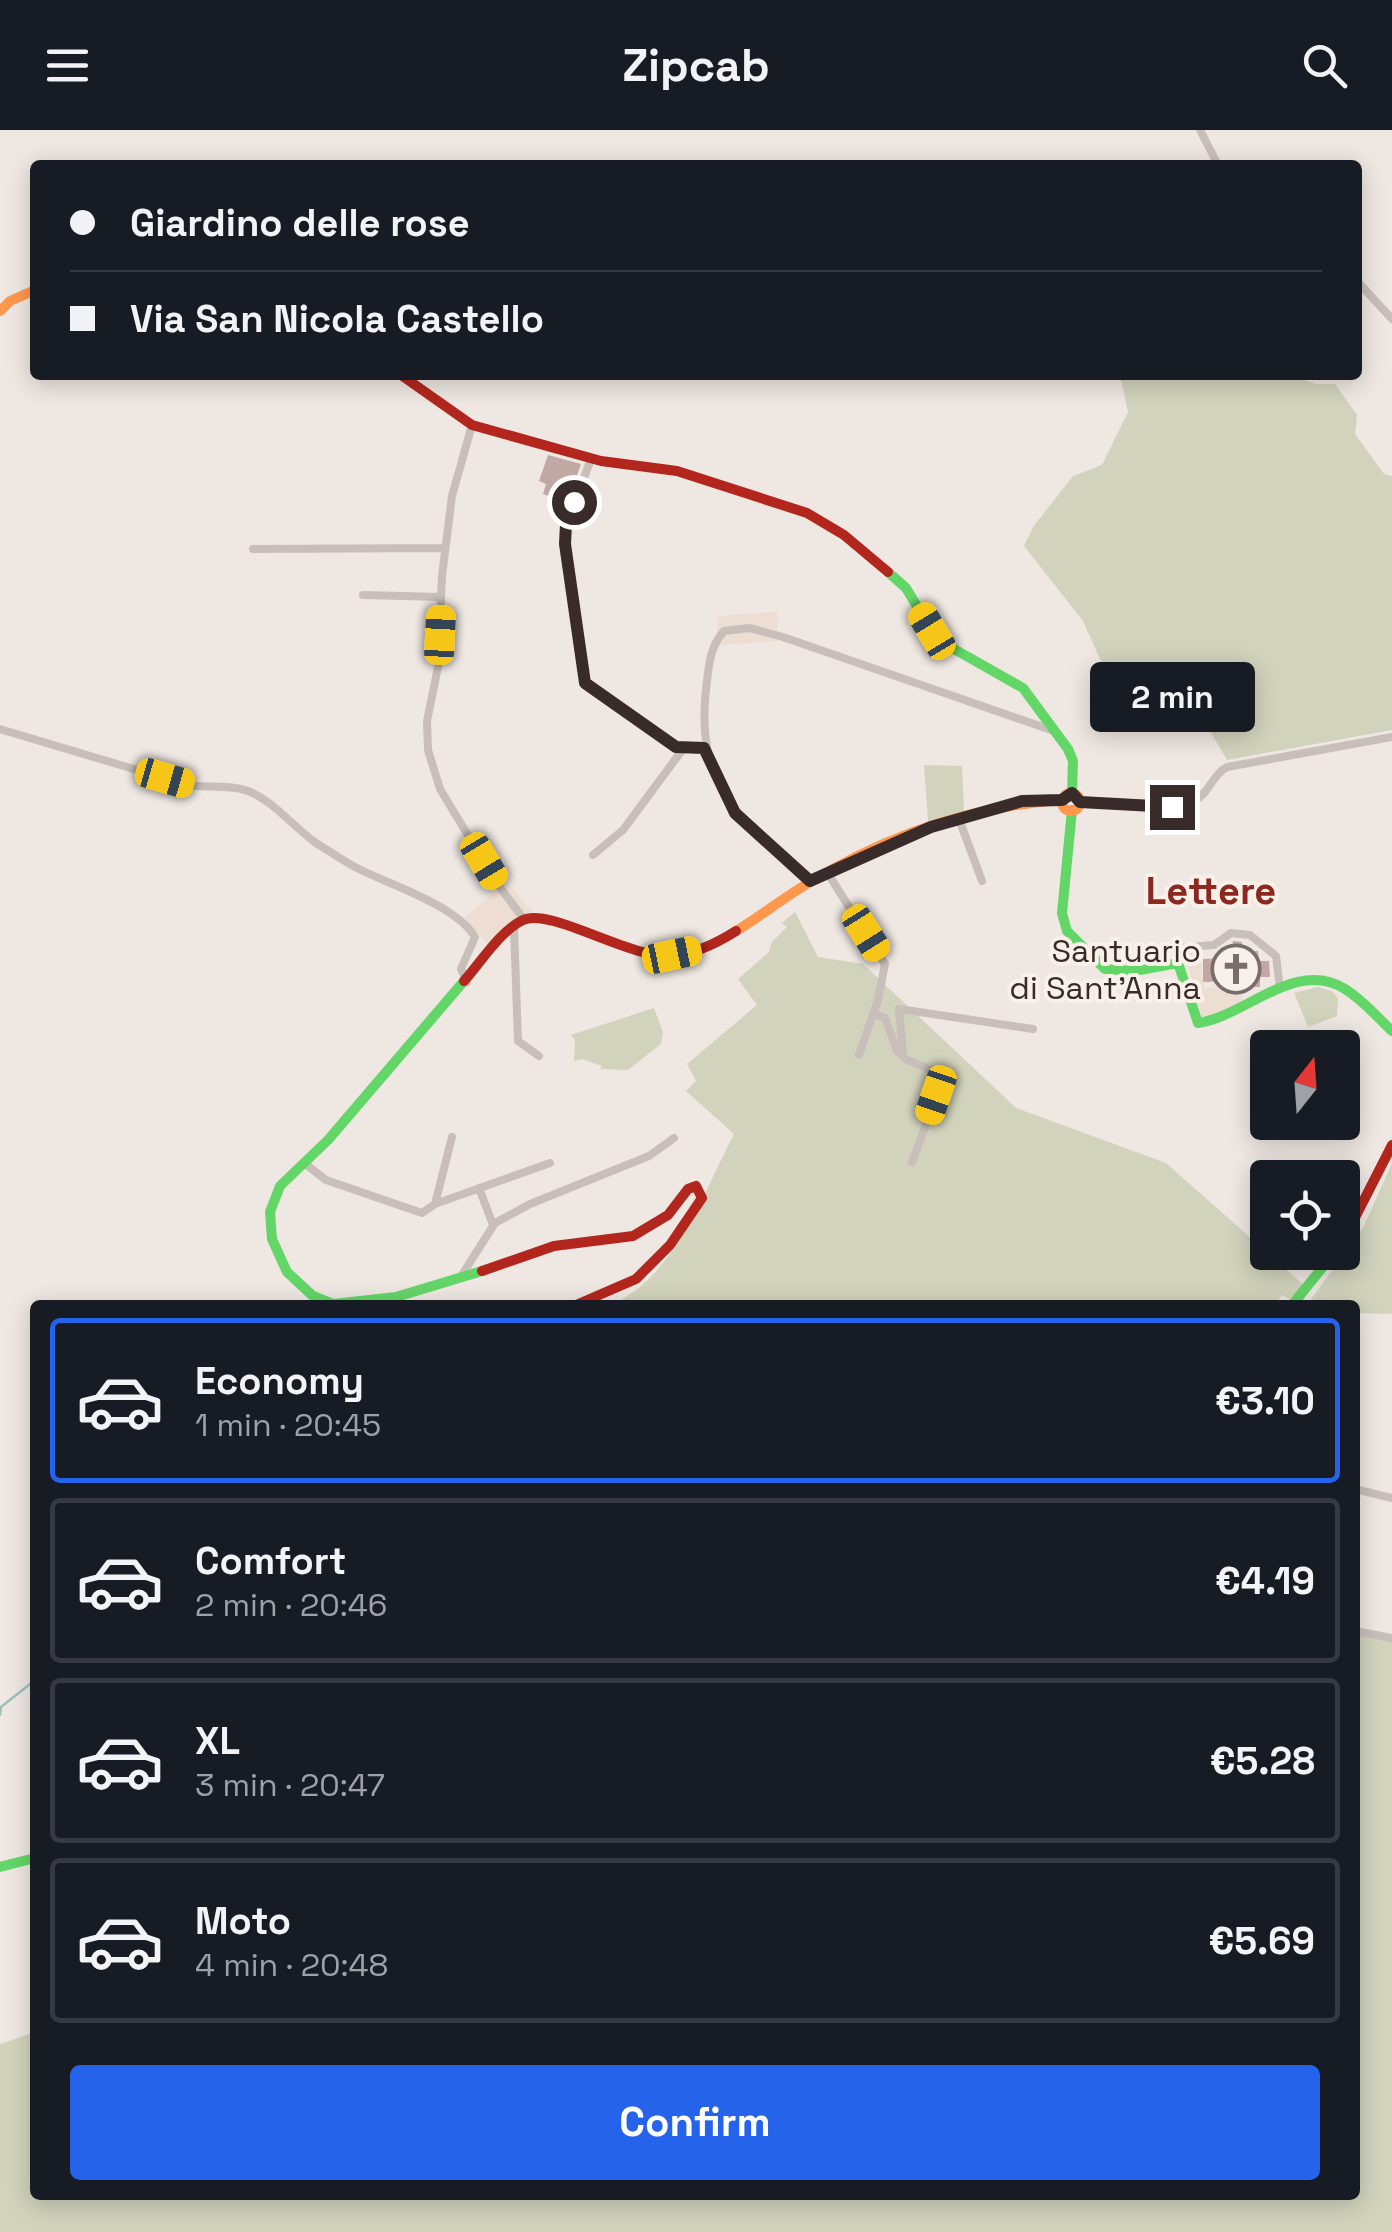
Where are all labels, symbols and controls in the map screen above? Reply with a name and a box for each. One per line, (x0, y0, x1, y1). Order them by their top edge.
text: Zipcab (622, 37, 770, 94)
icon: menu (40, 38, 95, 93)
icon: search (1297, 38, 1352, 93)
text: Giardino delle rose (130, 199, 470, 247)
text: Via San Nicola Castello (130, 295, 544, 343)
route start (552, 480, 597, 525)
car (904, 598, 960, 664)
car (423, 604, 457, 666)
callout: 2 min (1090, 662, 1254, 732)
text: 2 min (1131, 677, 1214, 717)
car (132, 755, 198, 801)
route end (1150, 785, 1195, 830)
car (456, 828, 512, 894)
district label: Lettere (1146, 867, 1276, 915)
car (837, 900, 895, 966)
place label: Santuario di Sant'Anna (1009, 931, 1201, 1008)
car (640, 934, 704, 976)
church icon: Santuario di Sant'Anna (1210, 943, 1262, 995)
north arrow (1250, 1030, 1360, 1140)
map controls (1250, 1030, 1360, 1270)
car (912, 1062, 960, 1128)
button: locate (1250, 1160, 1360, 1270)
icon: car (75, 1356, 165, 1446)
text: Economy (195, 1357, 364, 1405)
text: €3.10 (1215, 1377, 1315, 1425)
text: 1 min · 20:45 (195, 1405, 381, 1445)
icon: car (75, 1536, 165, 1626)
text: Comfort (195, 1537, 346, 1585)
text: €4.19 (1215, 1557, 1315, 1605)
text: 2 min · 20:46 (195, 1585, 387, 1625)
icon: car (75, 1716, 165, 1806)
text: XL (195, 1717, 240, 1765)
text: €5.28 (1210, 1737, 1315, 1785)
text: 3 min · 20:47 (195, 1765, 385, 1805)
icon: car (75, 1896, 165, 1986)
text: Moto (195, 1897, 291, 1945)
text: €5.69 (1209, 1917, 1315, 1965)
text: 4 min · 20:48 (195, 1945, 388, 1985)
button: Confirm (70, 2065, 1320, 2180)

